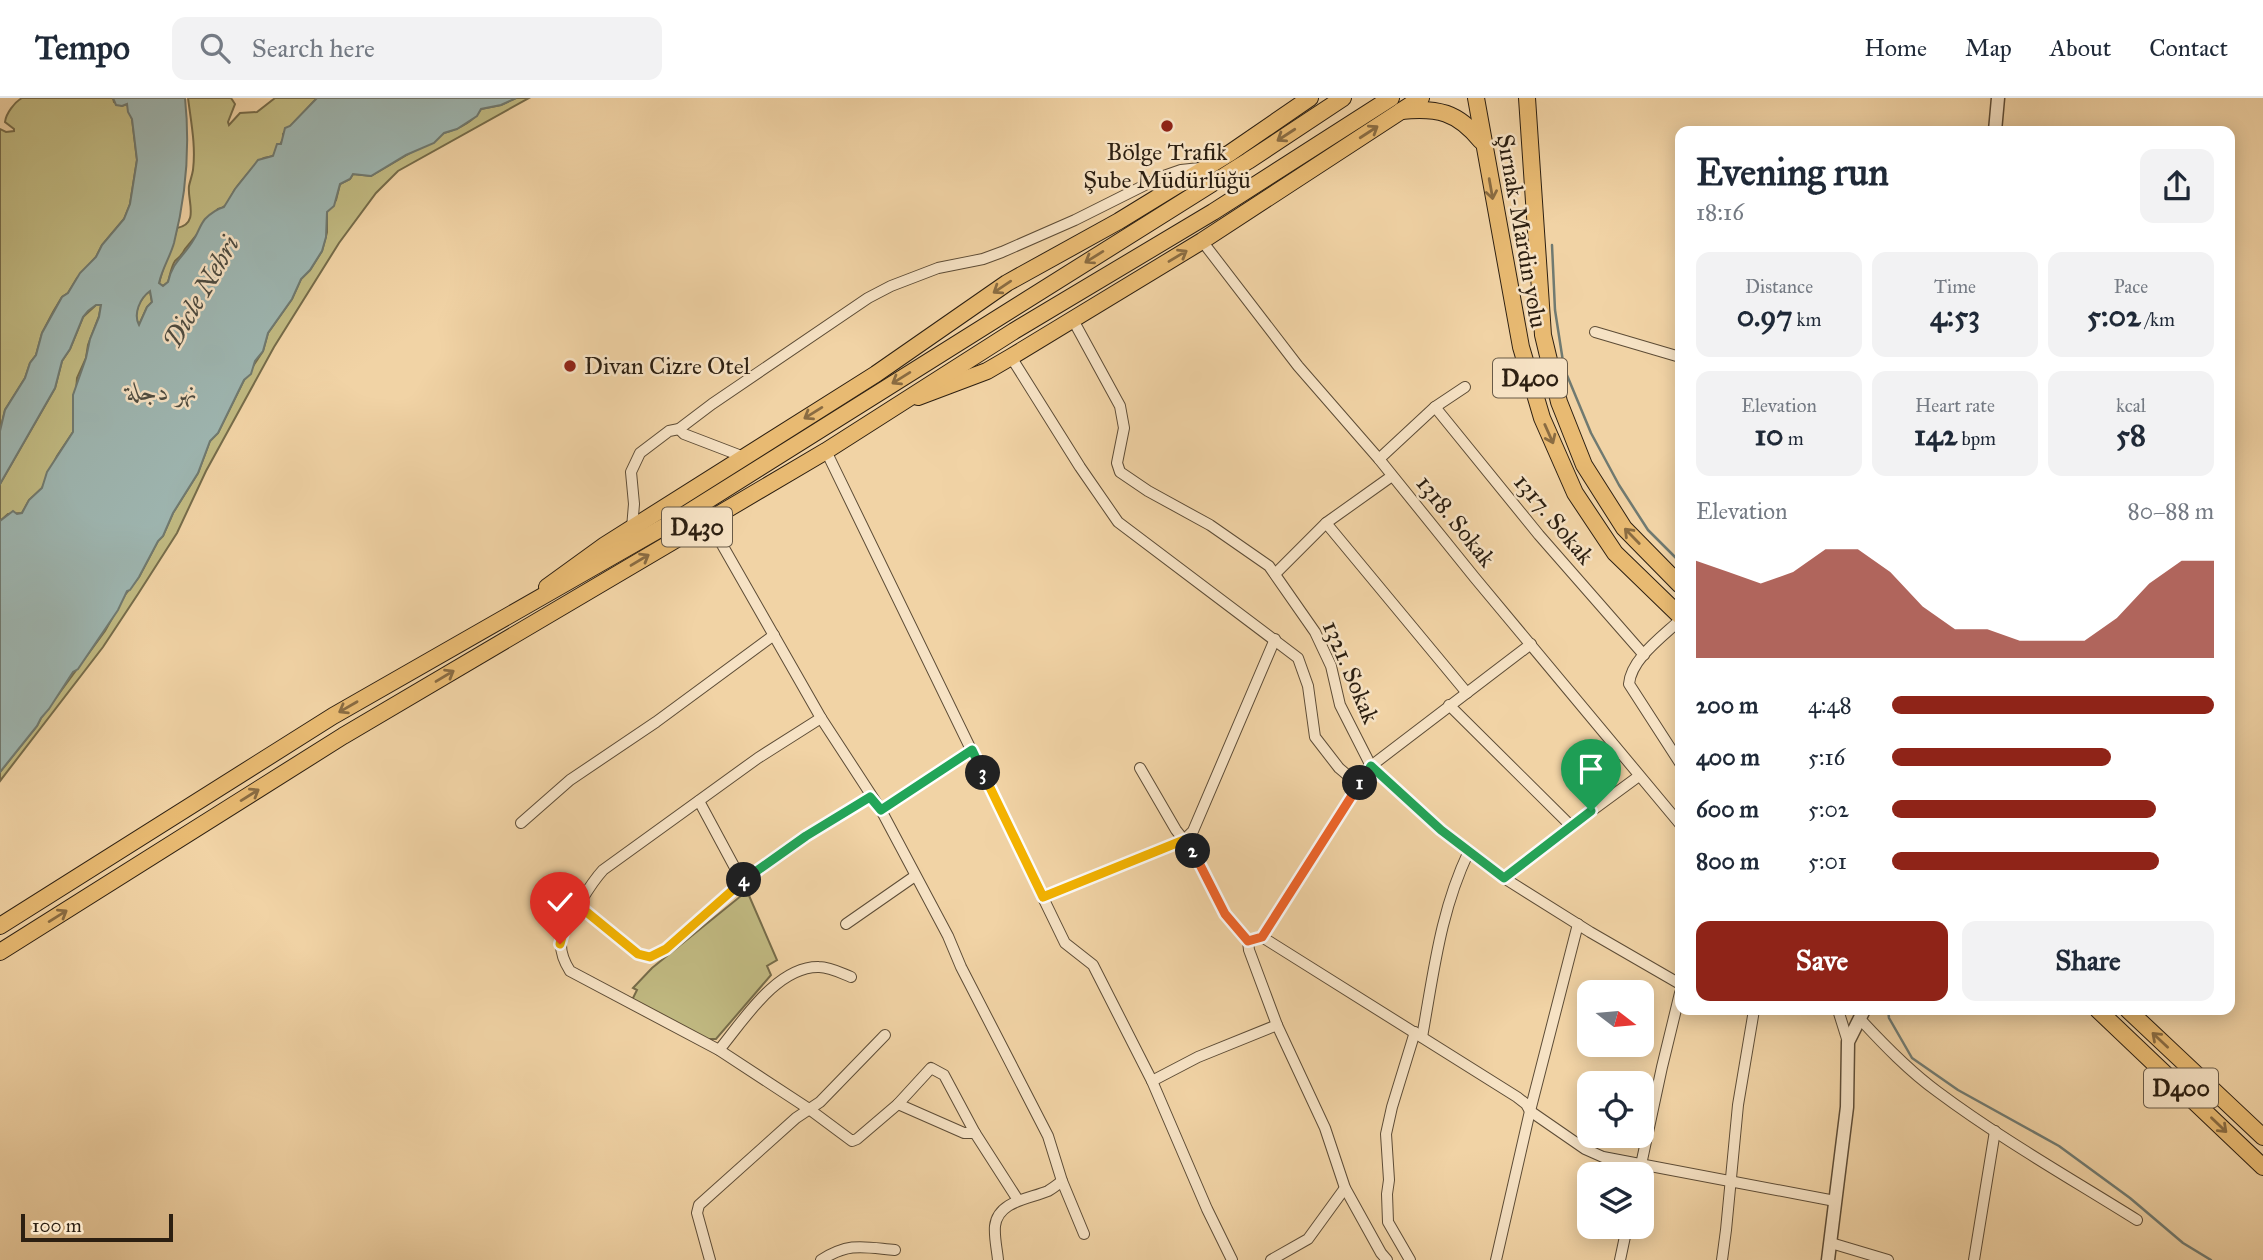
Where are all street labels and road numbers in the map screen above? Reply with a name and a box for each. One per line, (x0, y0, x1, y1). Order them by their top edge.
street label: Şırnak-Mardin yolu (1490, 132, 1554, 331)
road number: D400 (1493, 358, 1567, 398)
street label: 1317. Sokak (1507, 467, 1601, 571)
street label: 1318. Sokak (1410, 469, 1503, 574)
road number: D430 (662, 508, 732, 546)
street label: 1321. Sokak (1316, 616, 1386, 729)
road number: D400 (2144, 1068, 2218, 1107)

